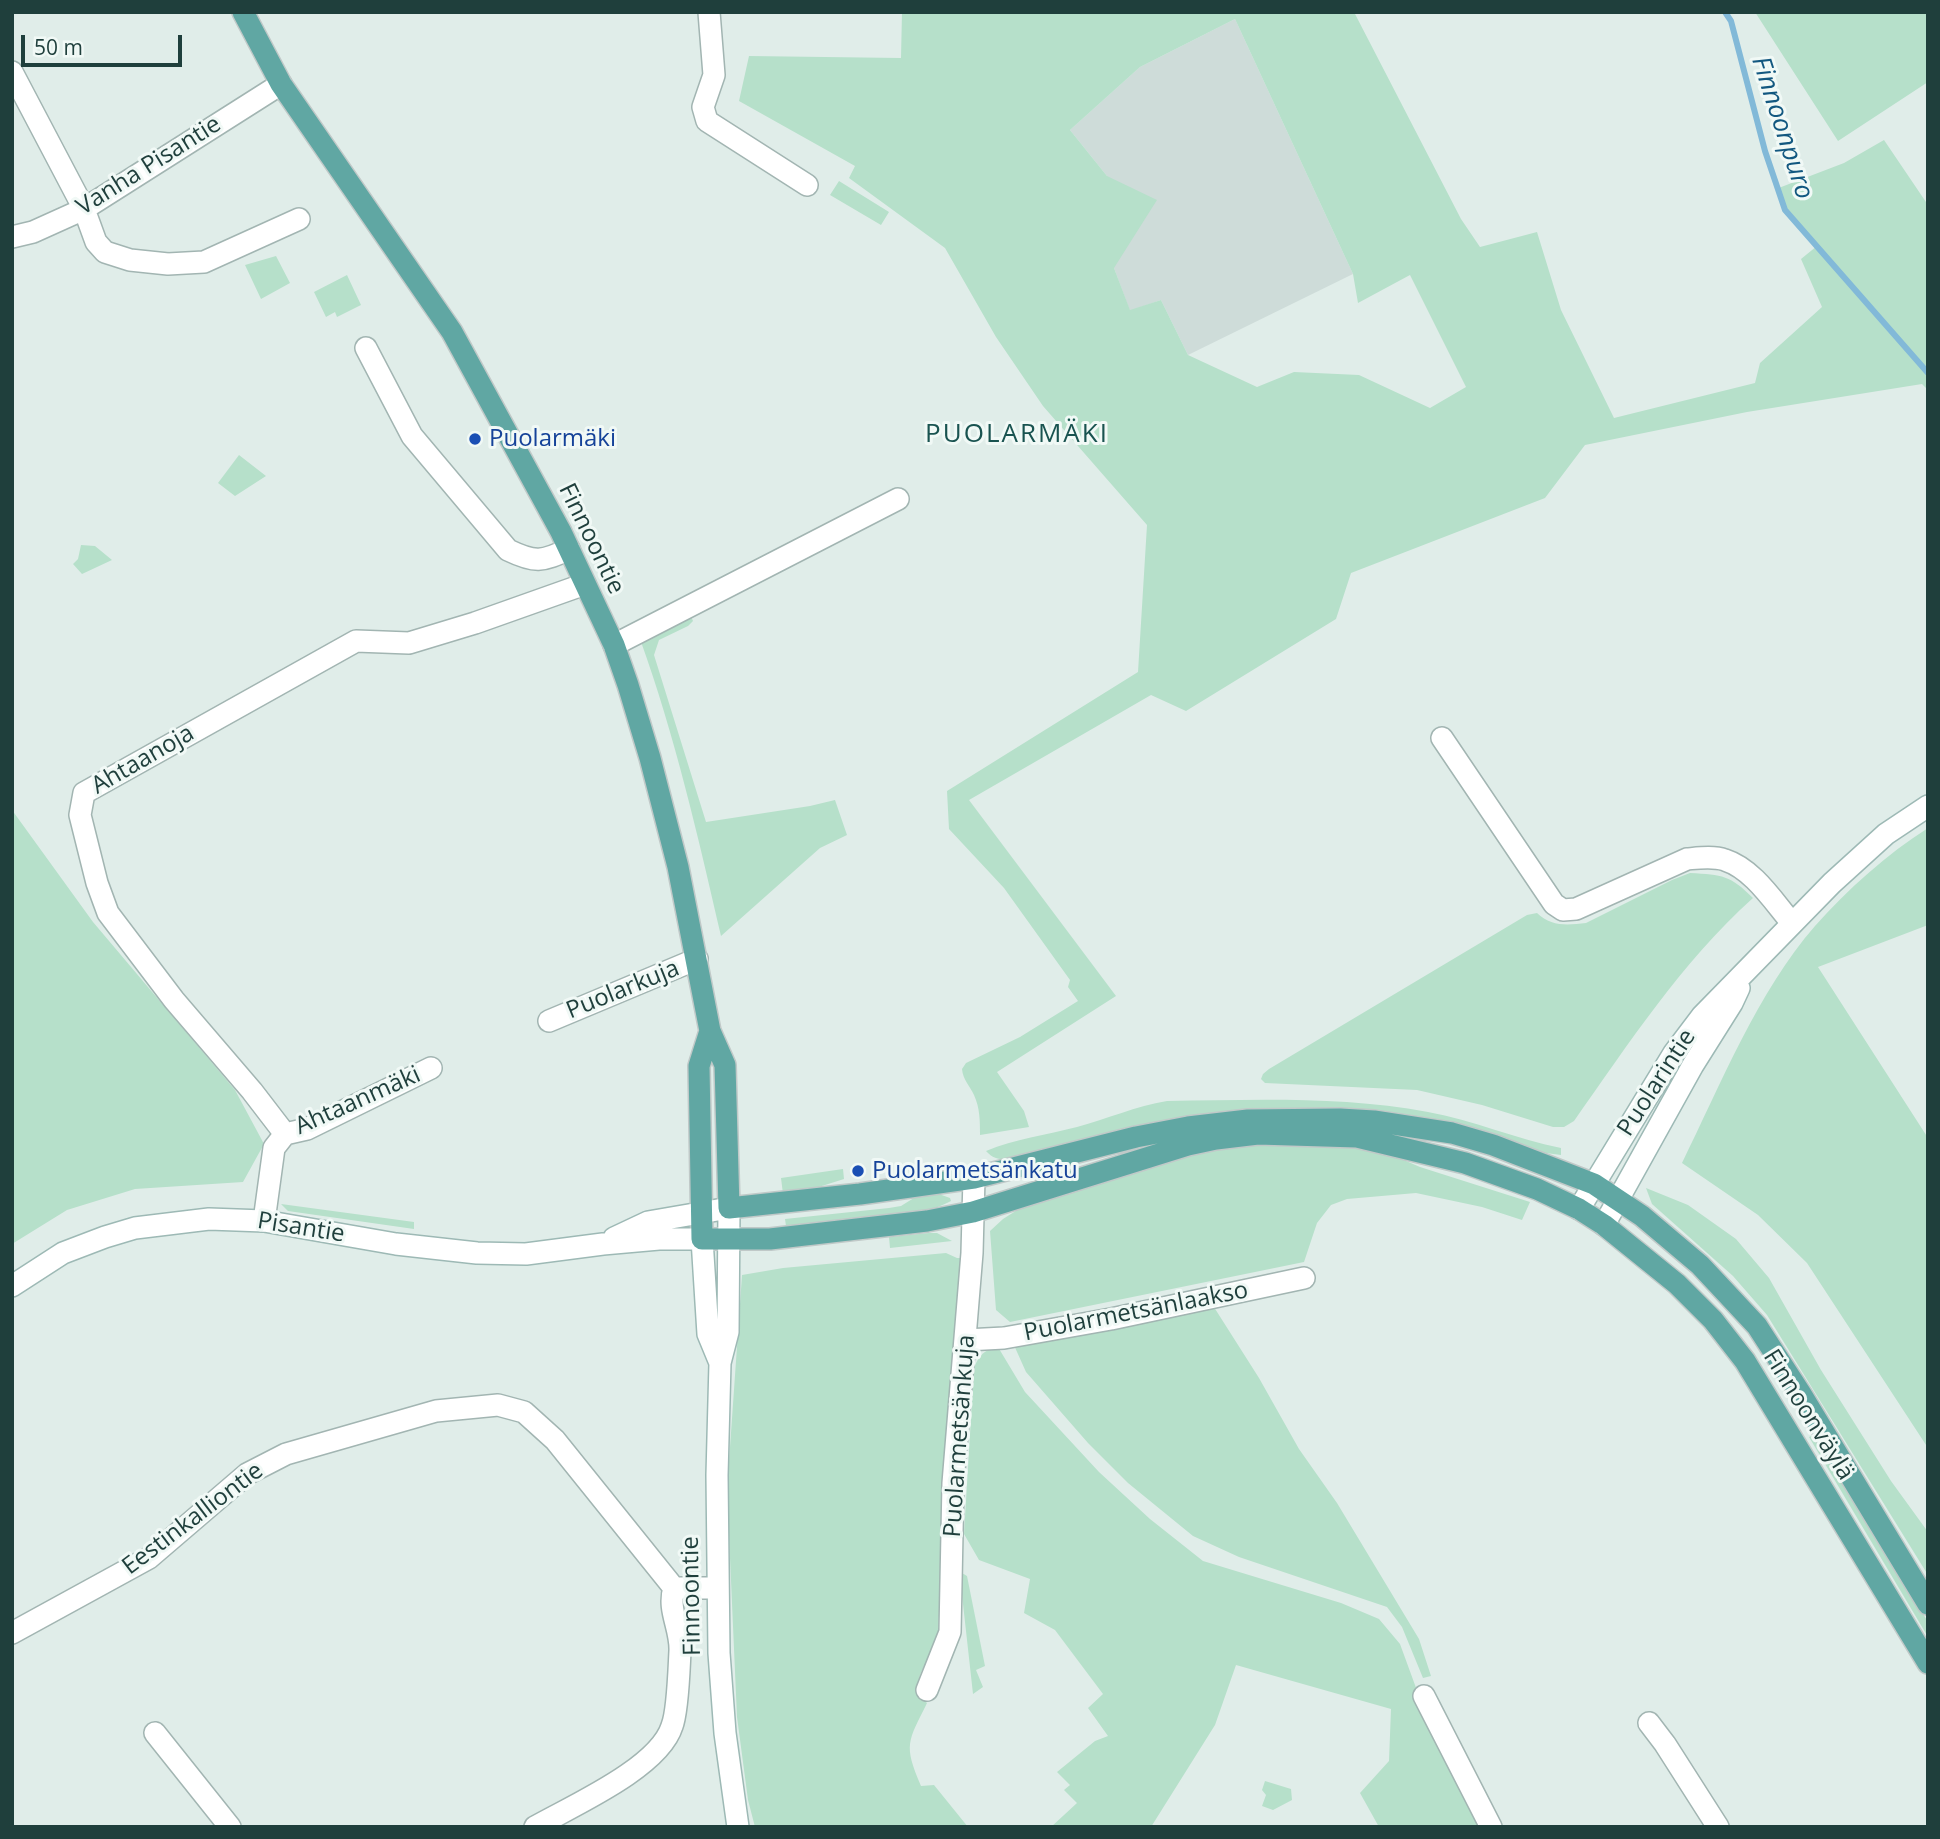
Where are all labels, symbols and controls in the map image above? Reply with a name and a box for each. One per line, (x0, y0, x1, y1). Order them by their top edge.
scale bar (24, 21, 186, 65)
text: 50 m (34, 33, 83, 61)
water label: Finnoonpuro (1744, 53, 1820, 203)
street label: Vanha Pisantie (72, 110, 226, 222)
district label: PUOLARMÄKI (926, 419, 1108, 451)
place label: Puolarmäki (489, 425, 616, 453)
marker: Puolarmäki (467, 431, 483, 447)
street label: Finnoontie (552, 479, 630, 599)
street label: Ahtaanoja (87, 719, 199, 801)
street label: Puolarkuja (562, 954, 684, 1026)
street label: Puolarintie (1612, 1024, 1702, 1142)
street label: Ahtaanmäki (291, 1061, 425, 1141)
place label: Puolarmetsänkatu (872, 1157, 1078, 1185)
marker: Puolarmetsänkatu (850, 1163, 866, 1179)
street label: Pisantie (255, 1207, 347, 1249)
street label: Puolarmetsänlaakso (1021, 1276, 1251, 1348)
street label: Puolarmetsänkuja (939, 1334, 981, 1538)
street label: Finnoonväylä (1757, 1345, 1859, 1485)
street label: Eestinkalliontie (117, 1457, 269, 1581)
street label: Finnoontie (677, 1536, 707, 1656)

